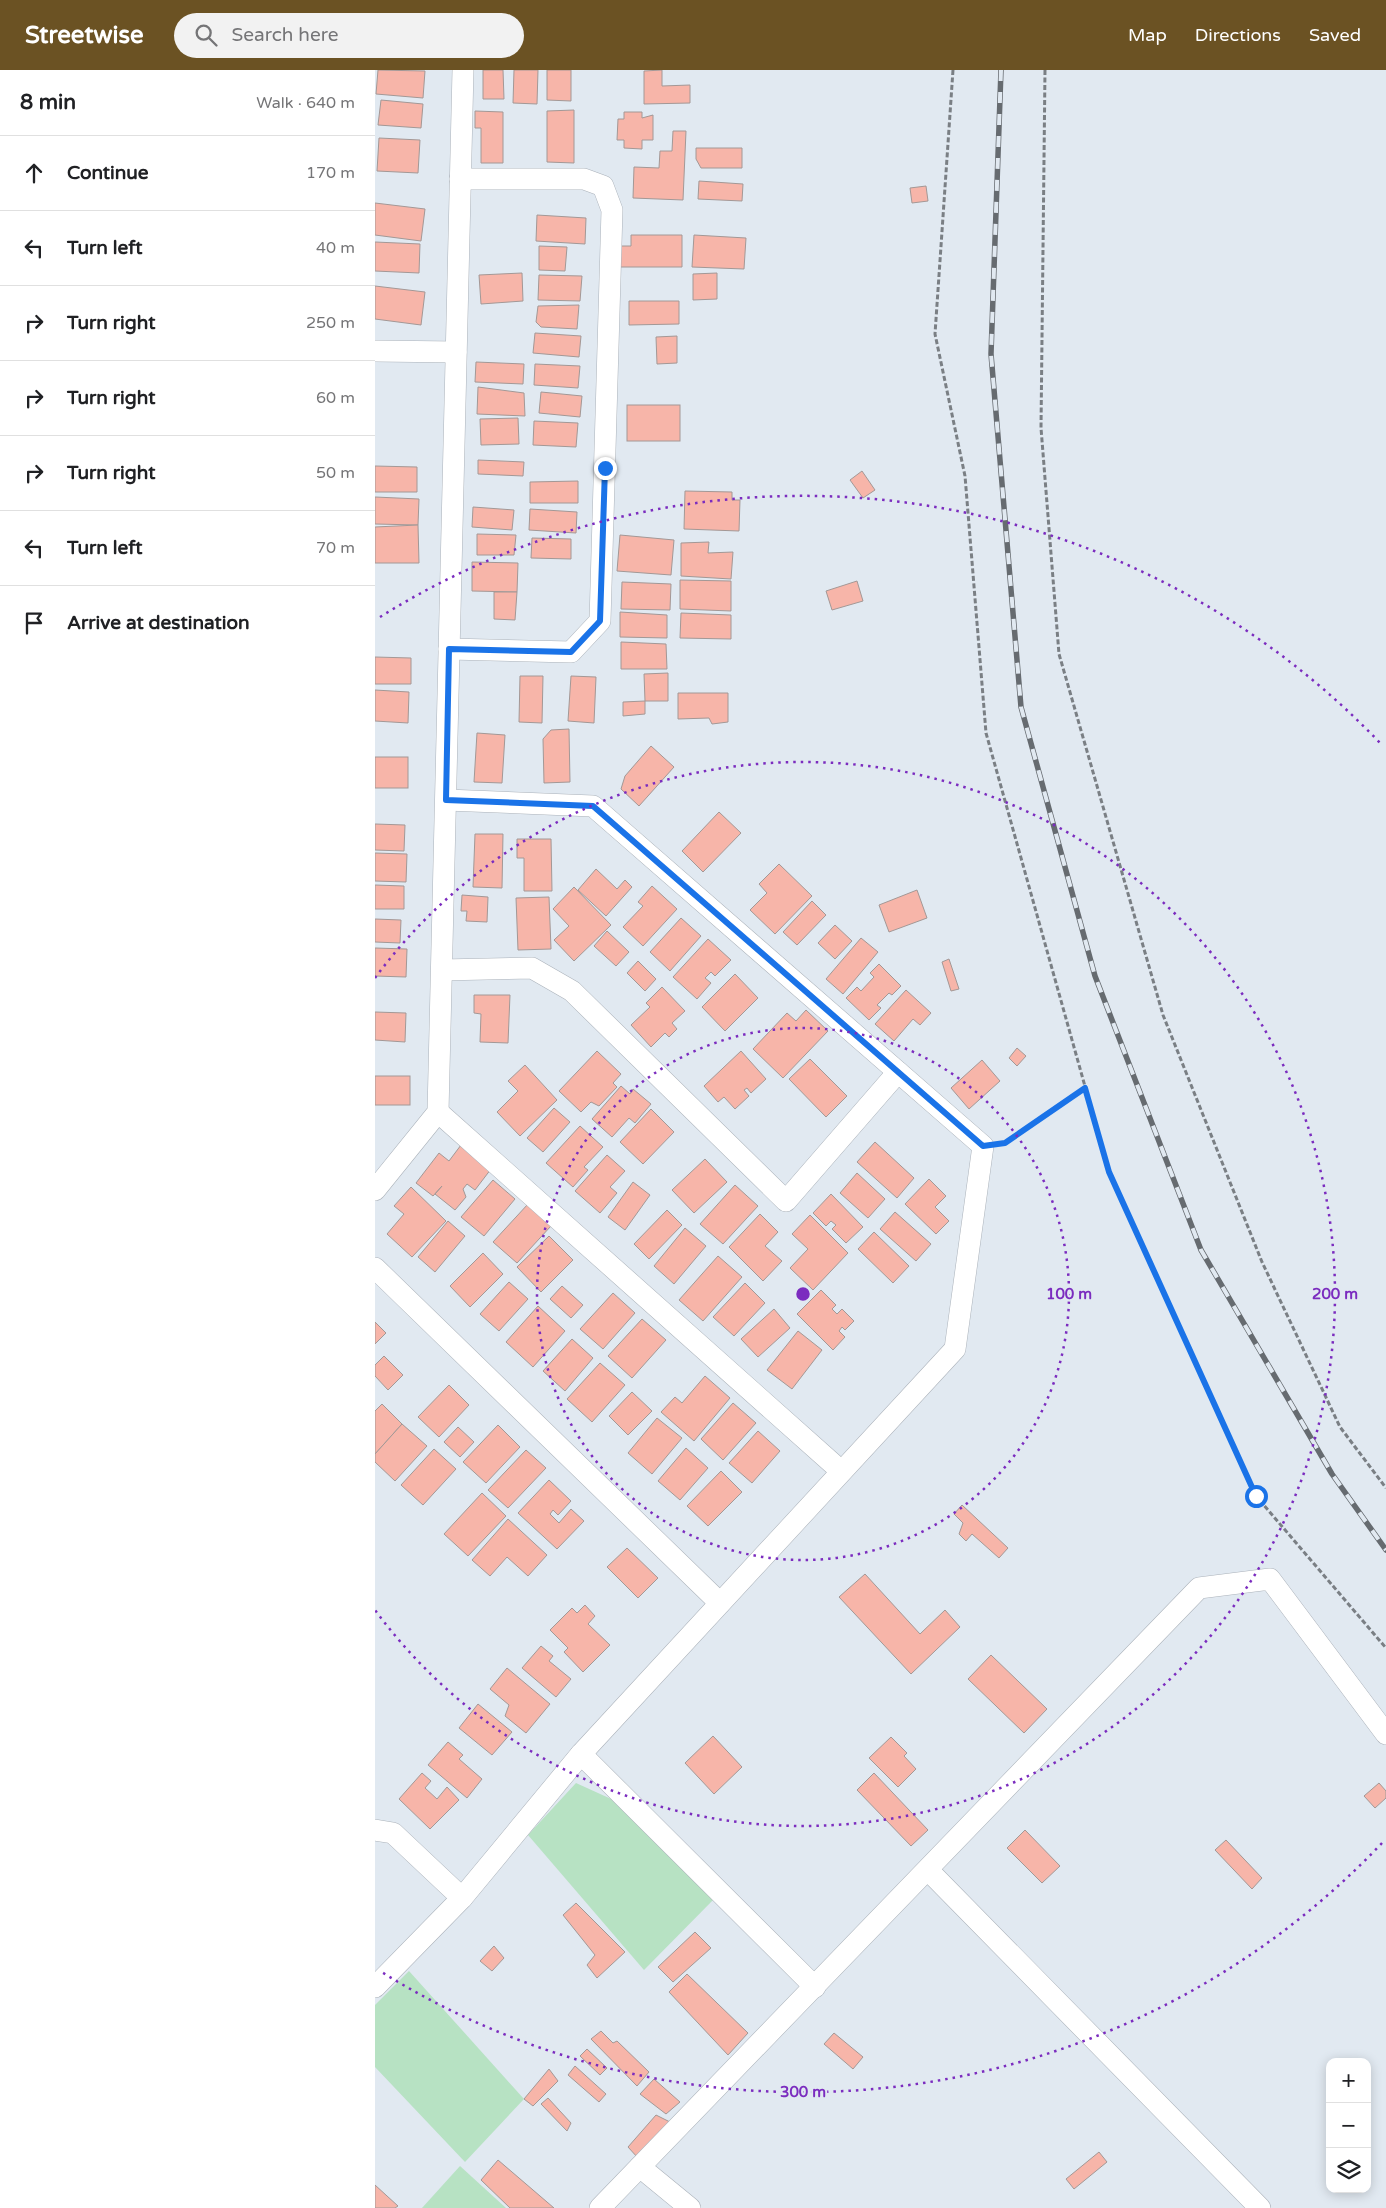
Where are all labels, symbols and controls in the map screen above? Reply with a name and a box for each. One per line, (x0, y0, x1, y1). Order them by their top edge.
search box (174, 13, 524, 58)
text: Streetwise (25, 21, 144, 50)
icon: search (192, 21, 220, 49)
text: Search here (232, 24, 338, 46)
text: Map (1128, 24, 1167, 46)
text: Directions (1195, 24, 1281, 46)
text: Saved (1309, 24, 1361, 46)
text: 8 min (20, 90, 76, 115)
text: Walk · 640 m (256, 93, 355, 113)
icon: ahead (20, 159, 48, 187)
text: Continue (67, 162, 149, 184)
text: 170 m (306, 163, 355, 183)
icon: left (20, 234, 48, 262)
text: Turn left (67, 237, 143, 259)
text: 40 m (316, 238, 355, 258)
icon: right (20, 309, 48, 337)
text: Turn right (67, 312, 155, 334)
text: 250 m (306, 313, 355, 333)
icon: right (20, 384, 48, 412)
text: Turn right (67, 387, 155, 409)
text: 60 m (316, 388, 355, 408)
route end (594, 457, 617, 480)
icon: right (20, 459, 48, 487)
text: Turn right (67, 462, 155, 484)
text: 50 m (316, 463, 355, 483)
icon: left (20, 534, 48, 562)
text: Turn left (67, 537, 143, 559)
text: 70 m (316, 538, 355, 558)
icon: arrive (20, 609, 48, 637)
text: Arrive at destination (67, 612, 250, 634)
centre of rings (794, 1285, 812, 1303)
text: 100 m (1046, 1285, 1092, 1303)
text: 200 m (1312, 1285, 1358, 1303)
route start (1245, 1485, 1268, 1508)
map controls (1326, 2058, 1371, 2193)
button: + (1326, 2058, 1371, 2103)
text: 300 m (780, 2083, 826, 2101)
button: − (1326, 2103, 1371, 2148)
button: layers (1326, 2148, 1371, 2193)

